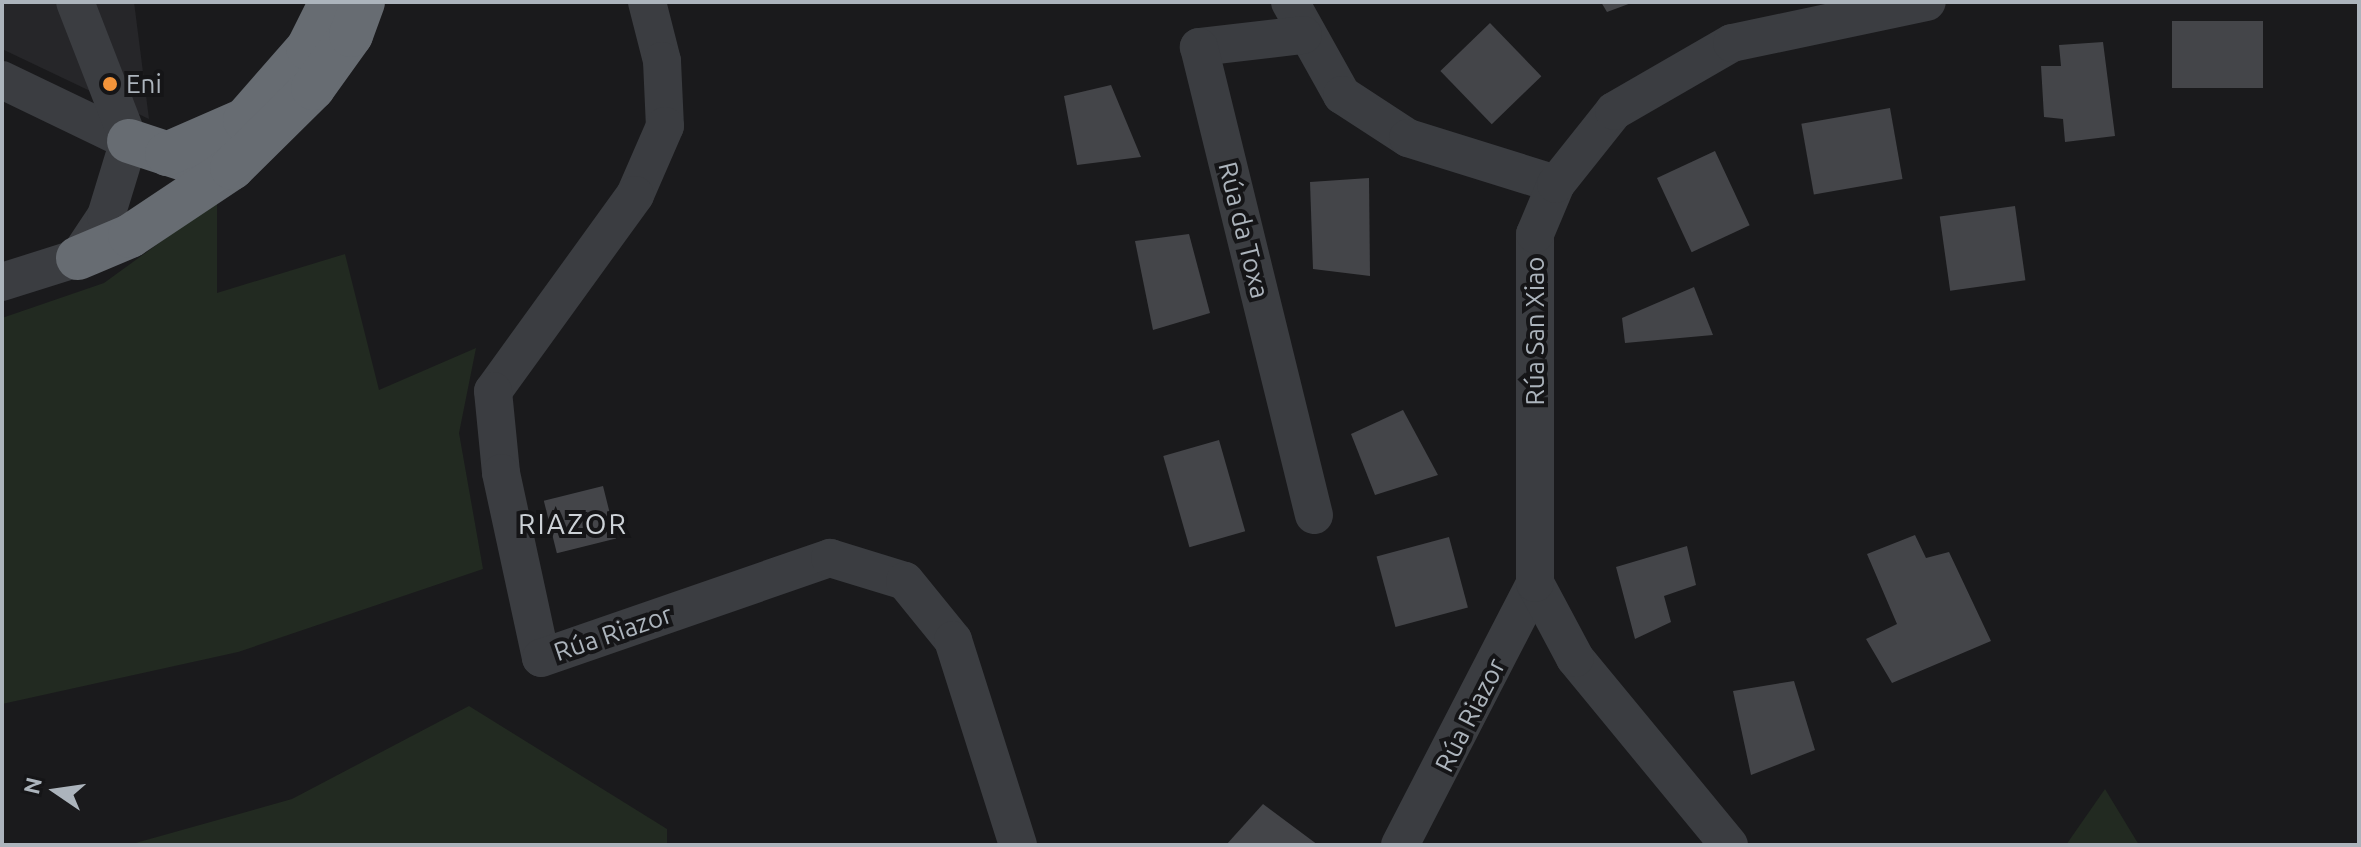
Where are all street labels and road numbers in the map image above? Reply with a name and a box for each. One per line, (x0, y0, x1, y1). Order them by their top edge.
street label: Rúa da Toxa (1212, 159, 1276, 301)
street label: Rúa San Xiao (1519, 256, 1551, 406)
street label: Rúa Riazor (550, 598, 676, 668)
street label: Rúa Riazor (1428, 653, 1512, 777)

